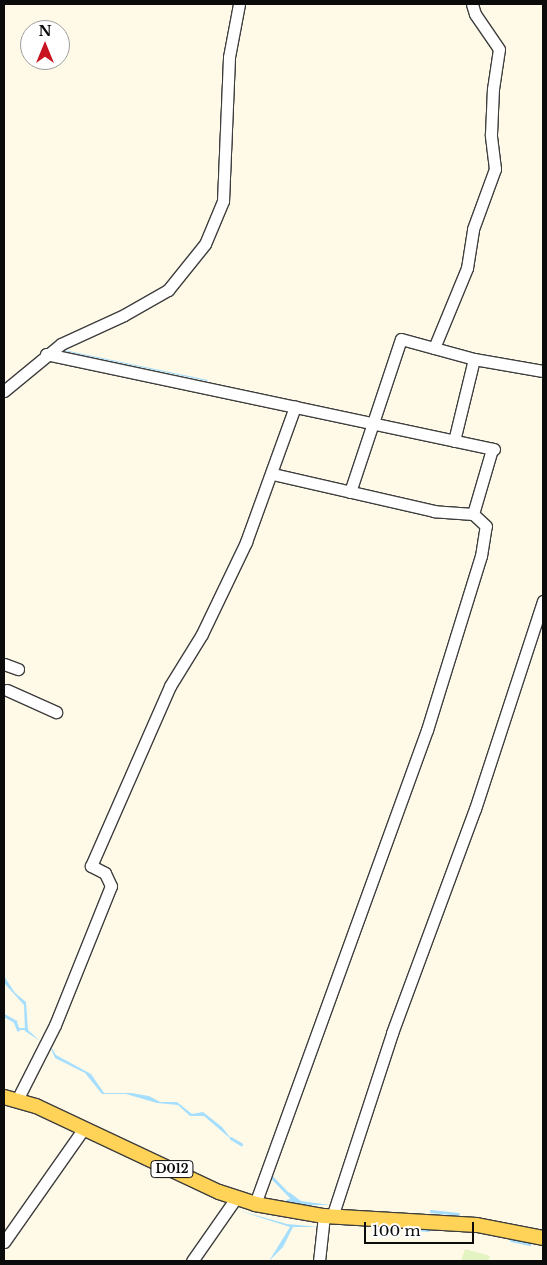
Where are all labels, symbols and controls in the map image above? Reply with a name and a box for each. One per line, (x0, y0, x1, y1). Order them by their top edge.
north arrow (20, 20, 70, 70)
text: N (38, 22, 52, 40)
road number: D012 (150, 1160, 194, 1178)
scale bar (367, 1212, 477, 1244)
text: 100 m (372, 1221, 421, 1240)

